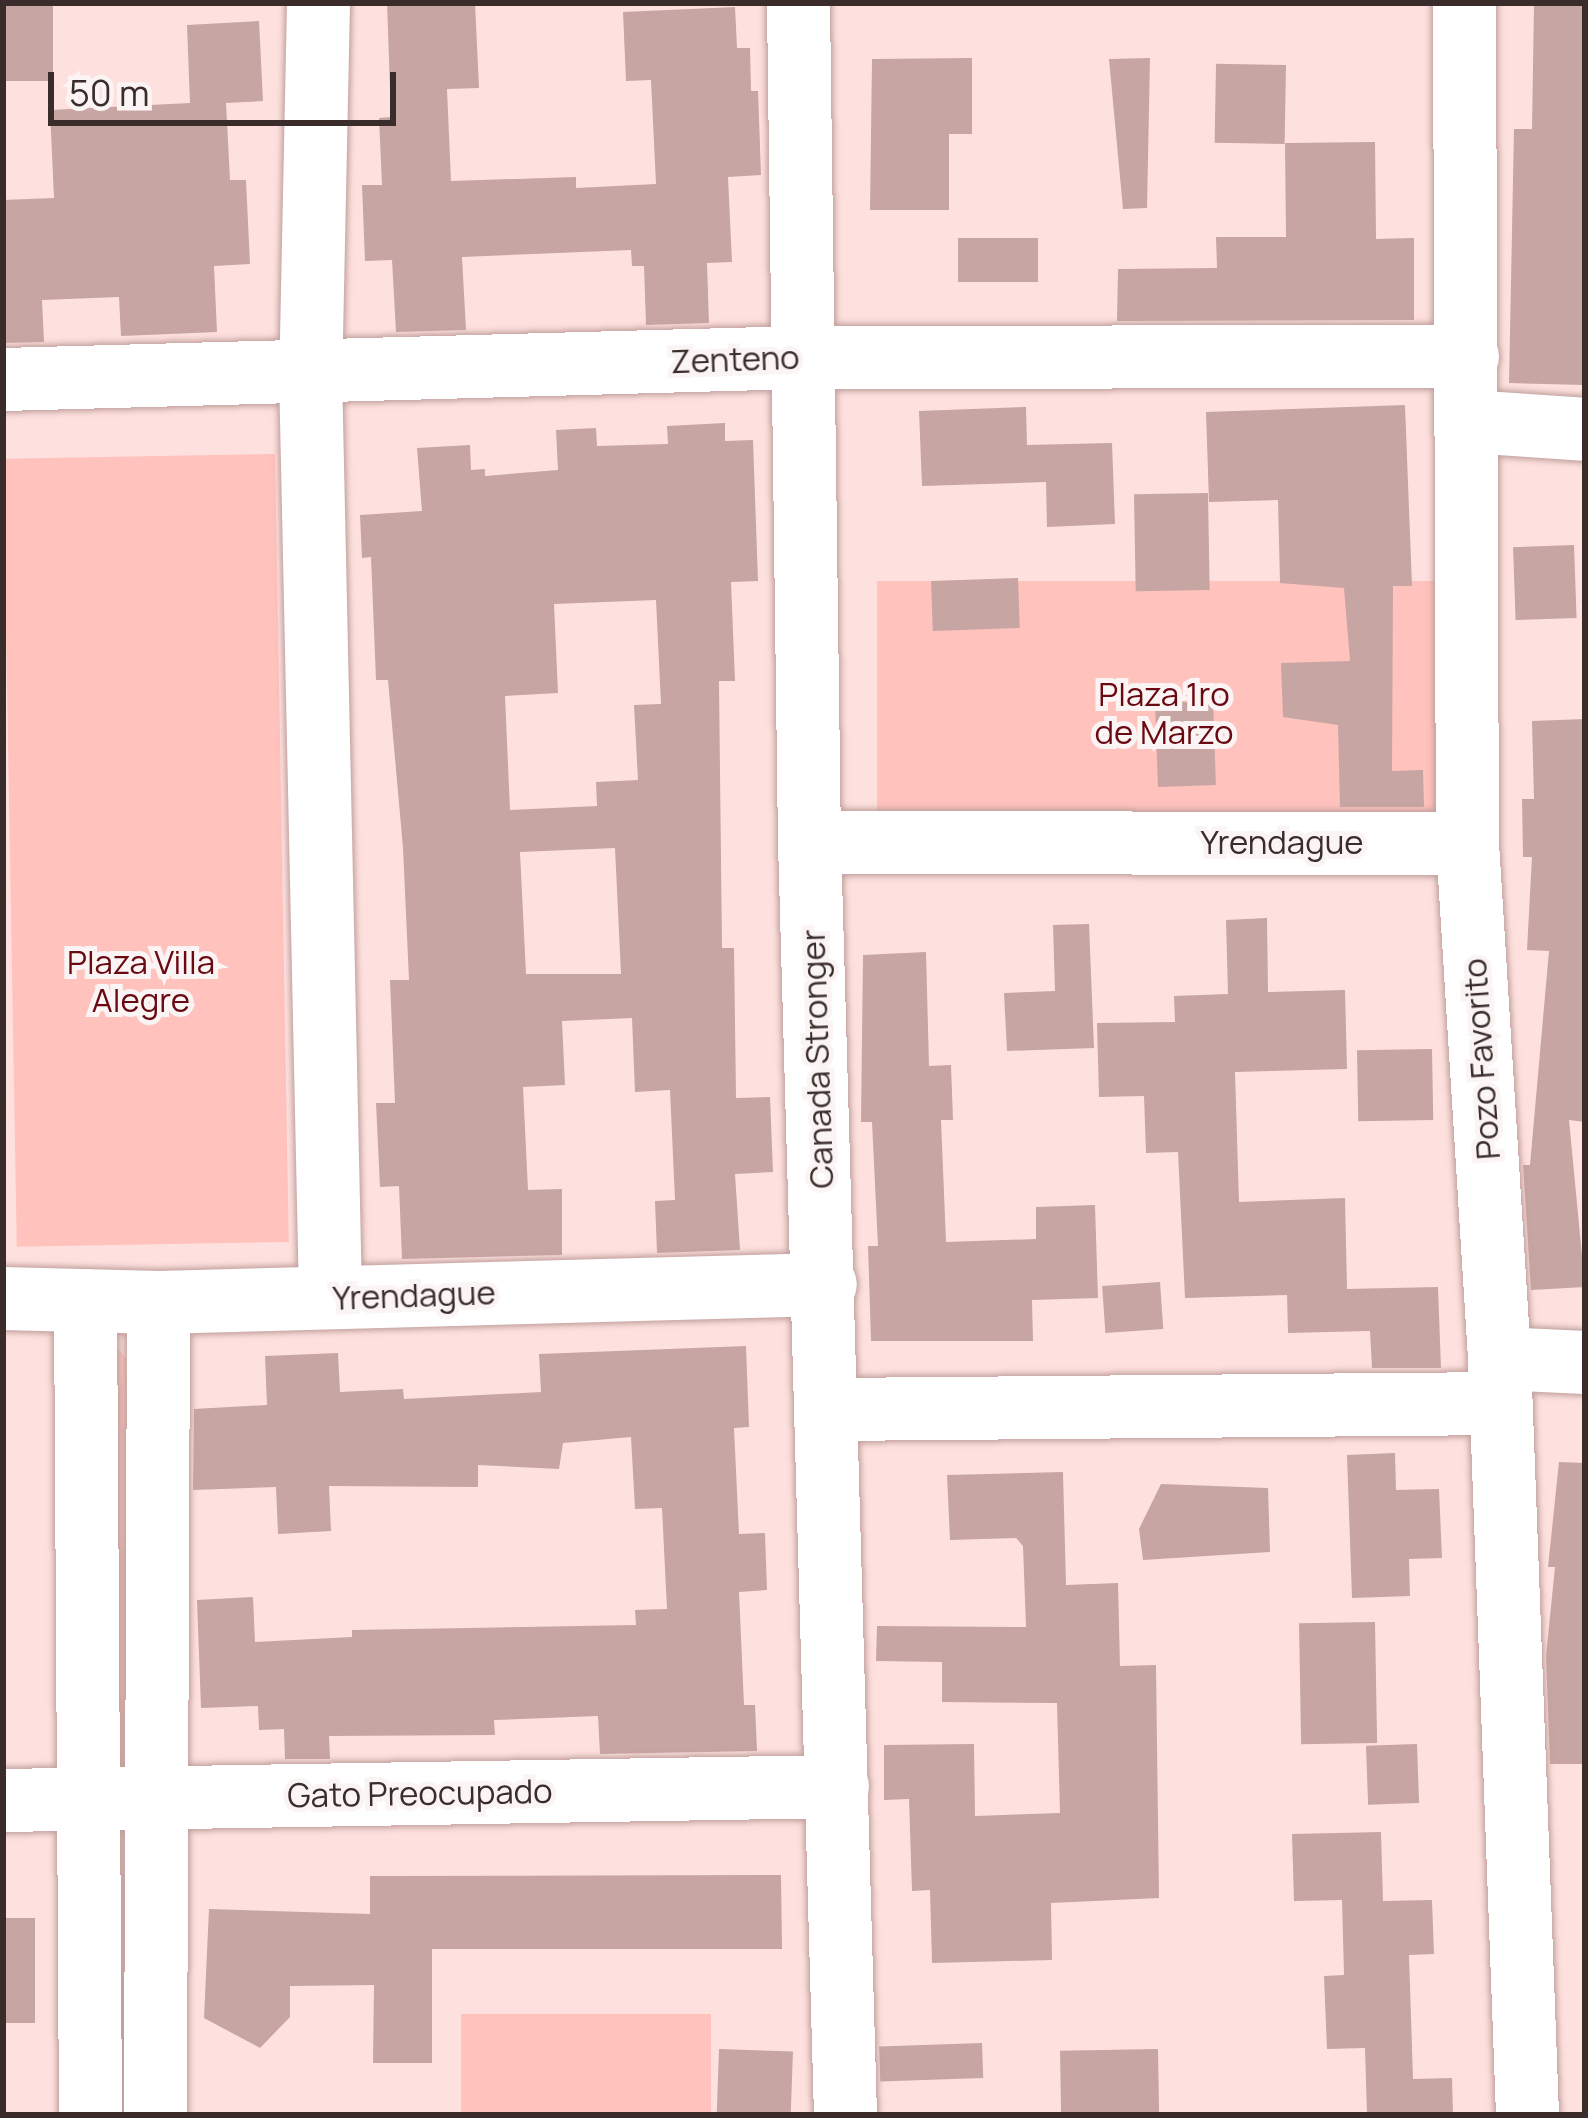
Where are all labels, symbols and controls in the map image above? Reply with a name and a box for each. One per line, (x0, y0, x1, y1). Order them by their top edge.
scale bar (54, 48, 402, 122)
text: 50 m (69, 68, 149, 117)
street label: Zenteno (670, 337, 800, 381)
park label: Plaza 1ro de Marzo (1094, 674, 1234, 752)
street label: Yrendague (1200, 822, 1364, 862)
street label: Canada Stronger (793, 929, 841, 1189)
park label: Plaza Villa Alegre (67, 942, 215, 1020)
street label: Pozo Favorito (1454, 957, 1508, 1161)
street label: Yrendague (332, 1272, 496, 1318)
street label: Gato Preocupado (287, 1771, 553, 1815)

